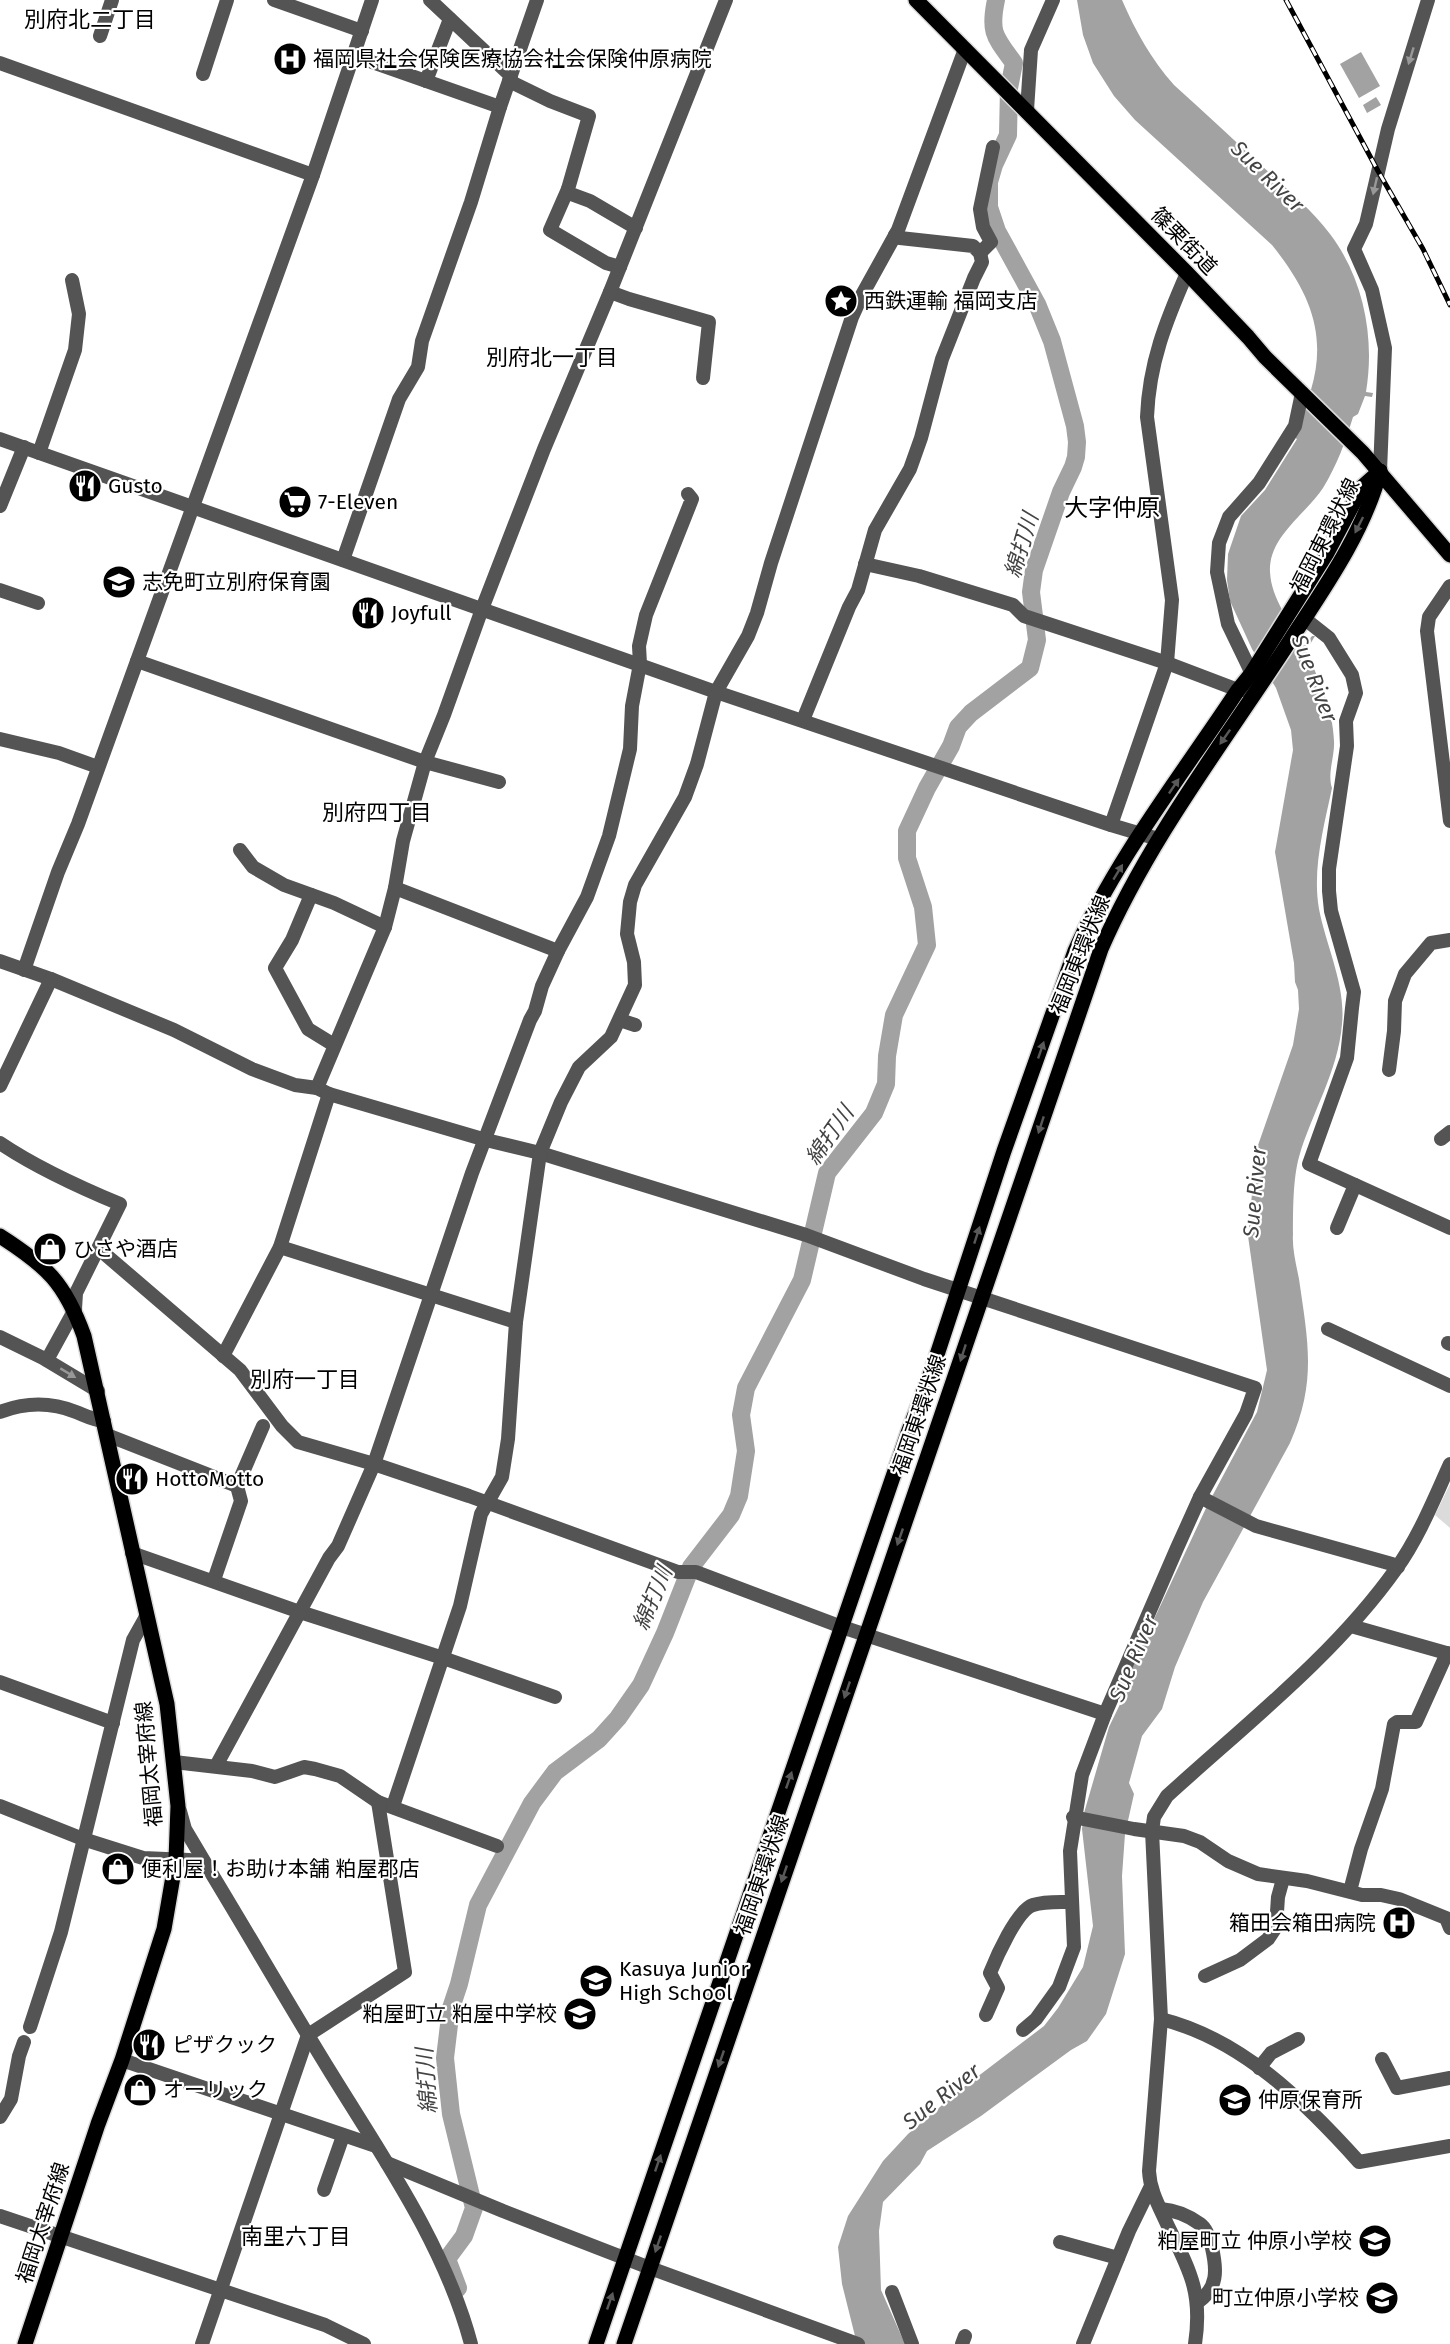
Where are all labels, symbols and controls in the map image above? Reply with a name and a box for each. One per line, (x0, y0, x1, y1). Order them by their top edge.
district label: 別府北二丁目 (24, 6, 156, 33)
hospital icon: 福岡県社会保険医療協会社会保険仲原病院 (272, 41, 308, 77)
place label: 福岡県社会保険医療協会社会保険仲原病院 (313, 46, 712, 72)
one-way arrow (1406, 47, 1415, 65)
water label: Sue River (1225, 134, 1310, 218)
one-way arrow (1370, 176, 1379, 195)
street label: 篠栗街道 (1145, 202, 1223, 280)
place icon: 西鉄運輸 福岡支店 (823, 283, 859, 319)
place label: 西鉄運輸 福岡支店 (864, 288, 1038, 314)
district label: 別府北一丁目 (486, 344, 618, 371)
restaurant icon: Gusto (67, 468, 103, 504)
place label: Gusto (108, 473, 163, 499)
street label: 福岡東環状線 (1285, 474, 1365, 598)
supermarket icon: 7-Eleven (277, 484, 313, 520)
place label: 7-Eleven (318, 489, 398, 515)
district label: 大字仲原 (1064, 494, 1160, 522)
water label: 綿打川 (999, 508, 1045, 581)
one-way arrow (1354, 516, 1364, 534)
school or university icon: 志免町立別府保育園 (101, 564, 137, 600)
place label: 志免町立別府保育園 (142, 569, 331, 595)
restaurant icon: Joyfull (350, 595, 386, 631)
place label: Joyfull (391, 600, 451, 626)
water label: Sue River (1285, 630, 1344, 726)
one-way arrow (1220, 729, 1231, 745)
one-way arrow (1168, 778, 1179, 794)
district label: 別府四丁目 (322, 799, 432, 826)
one-way arrow (1113, 864, 1124, 880)
street label: 福岡東環状線 (1044, 892, 1116, 1018)
one-way arrow (1036, 1041, 1046, 1059)
water label: 綿打川 (799, 1099, 861, 1170)
one-way arrow (1036, 1116, 1045, 1134)
water label: Sue River (1237, 1145, 1272, 1240)
one-way arrow (972, 1226, 982, 1244)
shop icon: ひさや酒店 (32, 1231, 68, 1267)
place label: ひさや酒店 (73, 1236, 178, 1262)
one-way arrow (957, 1344, 967, 1362)
street label: 福岡東環状線 (886, 1351, 952, 1479)
district label: 別府一丁目 (250, 1366, 360, 1393)
one-way arrow (60, 1368, 76, 1379)
restaurant icon: HottoMotto (114, 1461, 150, 1497)
place label: HottoMotto (155, 1466, 264, 1492)
one-way arrow (894, 1528, 904, 1546)
water label: 綿打川 (627, 1561, 679, 1634)
water label: Sue River (1103, 1610, 1164, 1706)
one-way arrow (841, 1681, 851, 1699)
street label: 福岡太宰府線 (131, 1700, 167, 1828)
one-way arrow (785, 1771, 795, 1789)
street label: 福岡東環状線 (729, 1811, 795, 1939)
shop icon: 便利屋！お助け本舗 粕屋郡店 (100, 1851, 136, 1887)
place label: 便利屋！お助け本舗 粕屋郡店 (141, 1856, 420, 1882)
one-way arrow (779, 1865, 788, 1883)
hospital icon: 箱田会箱田病院 (1381, 1905, 1417, 1941)
place label: 箱田会箱田病院 (1229, 1910, 1376, 1936)
place label: Kasuya Junior High School (619, 1956, 749, 2006)
school or university icon: Kasuya Junior High School (578, 1963, 614, 1999)
school or university icon: 粕屋町立 粕屋中学校 (562, 1996, 598, 2032)
place label: 粕屋町立 粕屋中学校 (362, 2001, 557, 2027)
restaurant icon: ピザクック (131, 2027, 167, 2063)
place label: ピザクック (172, 2032, 277, 2058)
water label: 綿打川 (411, 2045, 442, 2115)
one-way arrow (715, 2050, 725, 2068)
water label: Sue River (896, 2057, 986, 2136)
shop icon: オーリック (122, 2072, 158, 2108)
place label: オーリック (163, 2077, 268, 2103)
school or university icon: 仲原保育所 (1217, 2082, 1253, 2118)
place label: 仲原保育所 (1258, 2087, 1363, 2113)
one-way arrow (653, 2154, 663, 2172)
street label: 福岡太宰府線 (11, 2159, 75, 2287)
district label: 南里六丁目 (241, 2223, 351, 2250)
school or university icon: 粕屋町立 仲原小学校 (1357, 2223, 1393, 2259)
place label: 粕屋町立 仲原小学校 (1157, 2228, 1352, 2254)
one-way arrow (653, 2235, 662, 2253)
school or university icon: 町立仲原小学校 (1364, 2280, 1400, 2316)
place label: 町立仲原小学校 (1212, 2285, 1359, 2311)
one-way arrow (606, 2292, 616, 2310)

